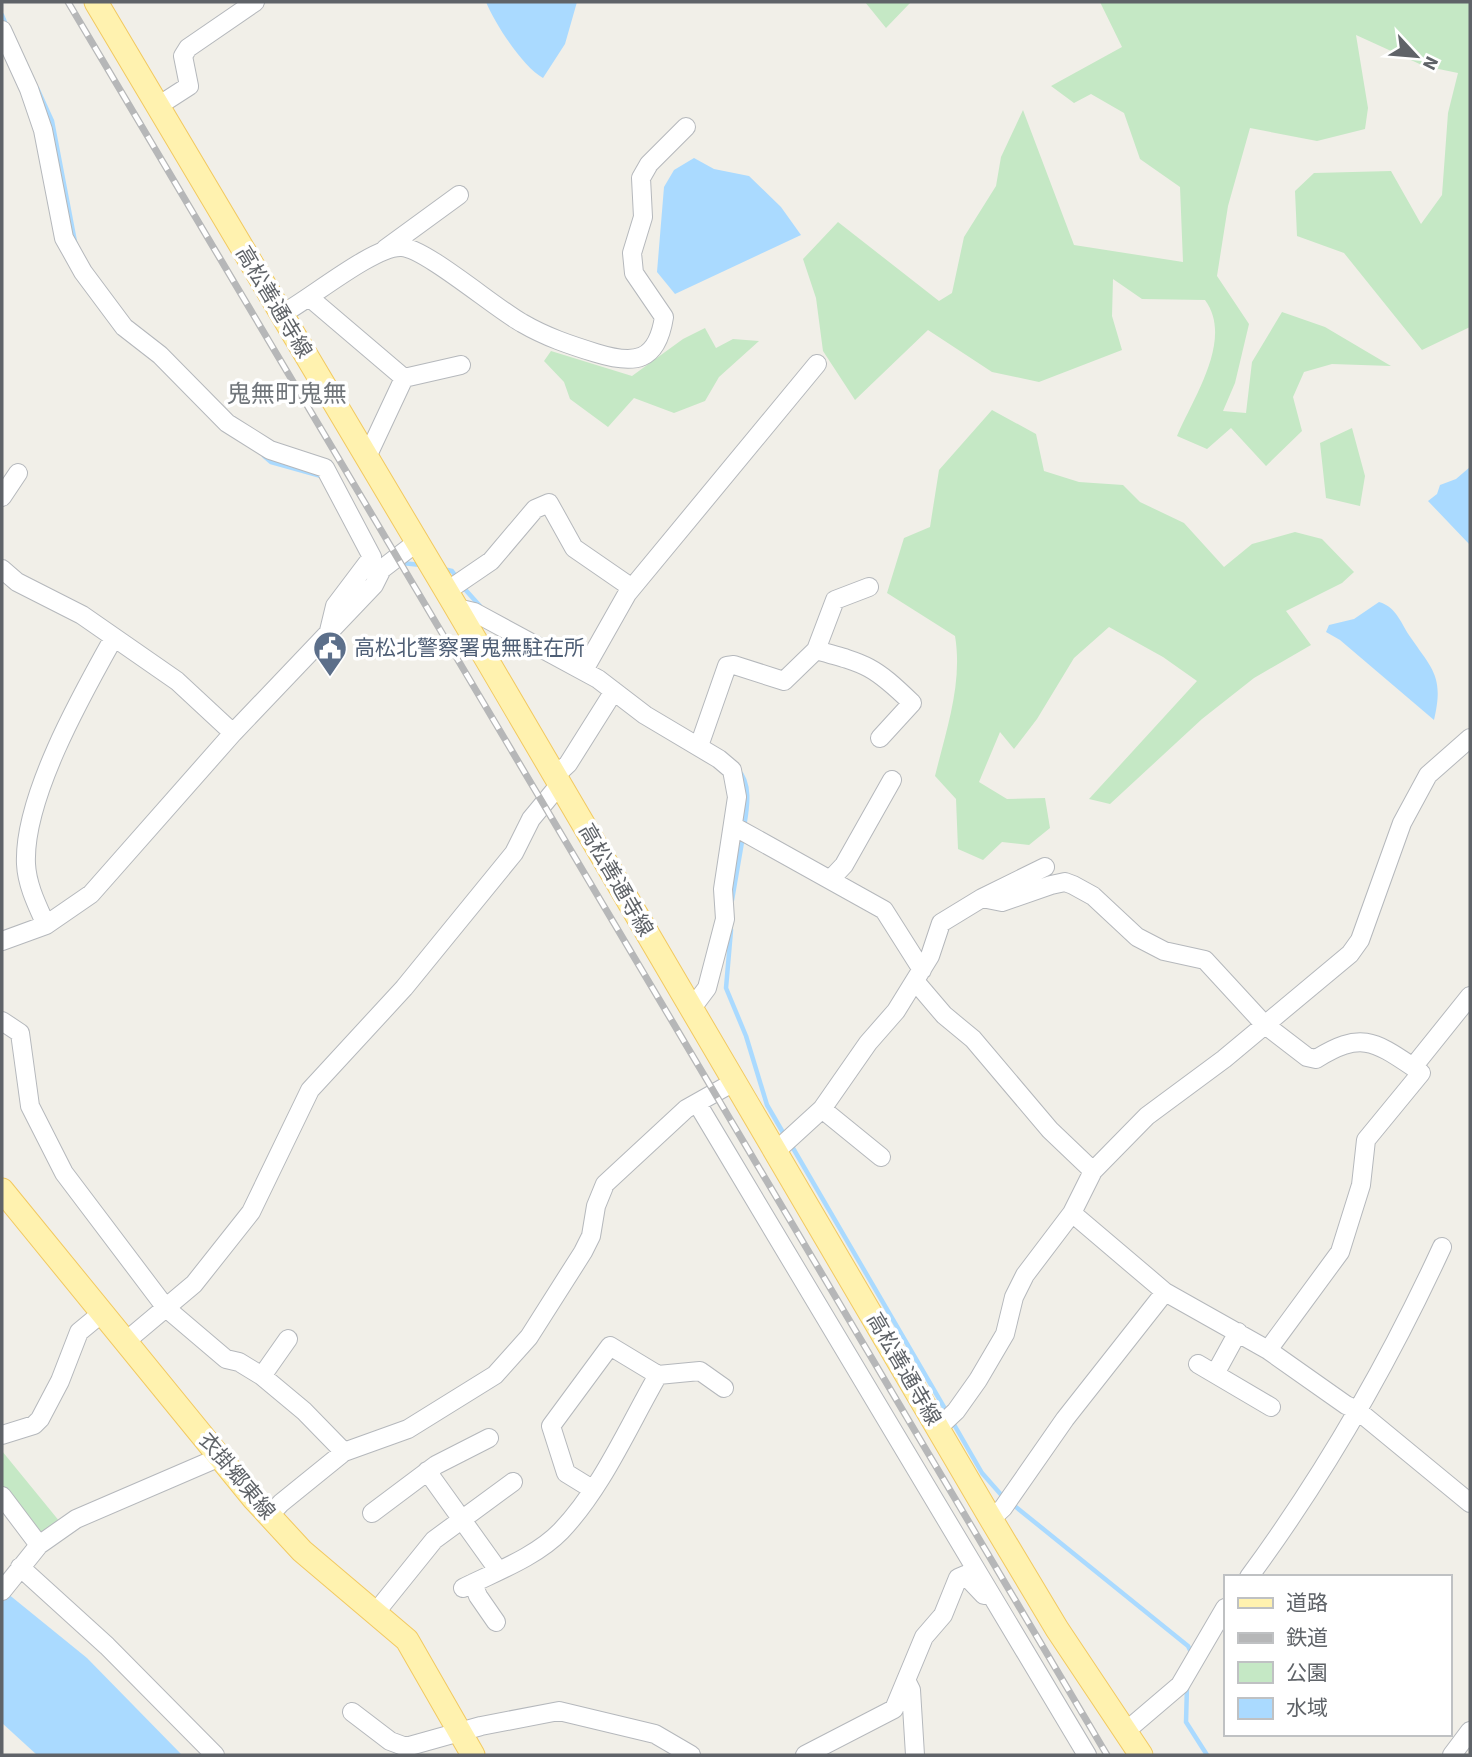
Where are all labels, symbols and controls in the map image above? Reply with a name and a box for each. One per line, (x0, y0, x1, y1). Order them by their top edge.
north arrow (1381, 21, 1451, 91)
text: N (1415, 51, 1445, 74)
street label: 高松善通寺線 (229, 240, 319, 364)
district label: 鬼無町鬼無 (227, 377, 347, 412)
public building icon: 高松北警察署鬼無駐在所 (311, 629, 349, 678)
place label: 高松北警察署鬼無駐在所 (354, 633, 585, 663)
street label: 高松善通寺線 (572, 818, 660, 942)
street label: 高松善通寺線 (860, 1307, 948, 1431)
street label: 衣掛郷東線 (192, 1426, 282, 1526)
legend (1224, 1575, 1451, 1736)
text: 道路 (1286, 1588, 1328, 1618)
text: 鉄道 (1286, 1623, 1328, 1653)
text: 公園 (1286, 1658, 1328, 1688)
text: 水域 (1286, 1693, 1328, 1723)

